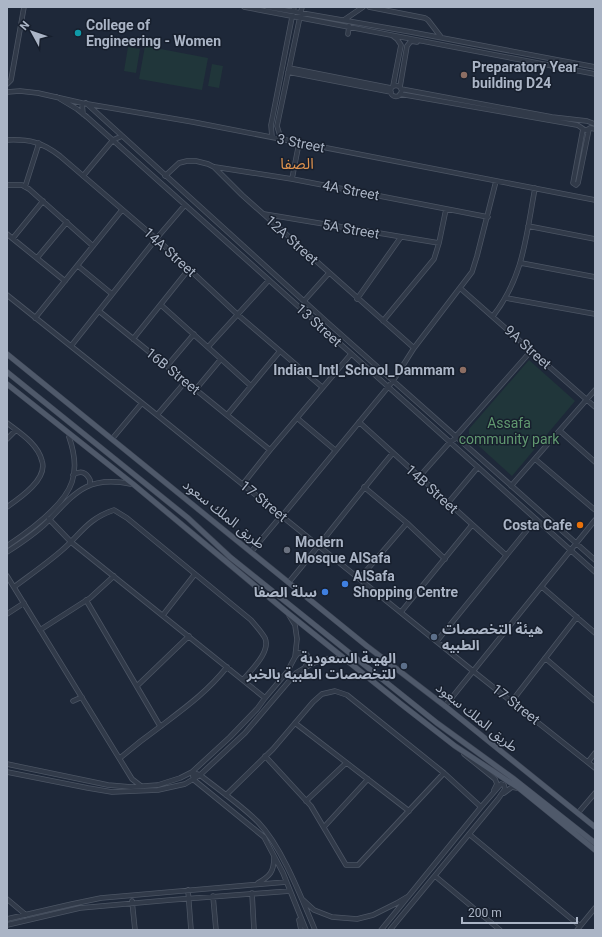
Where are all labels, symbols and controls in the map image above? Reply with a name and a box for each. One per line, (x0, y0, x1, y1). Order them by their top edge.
north arrow (12, 12, 52, 52)
place label: College of Engineering - Women (86, 17, 221, 49)
text: N (17, 19, 32, 33)
marker: College of Engineering - Women (73, 28, 83, 38)
place label: Preparatory Year building D24 (472, 59, 578, 91)
marker: Preparatory Year building D24 (459, 70, 469, 80)
street label: 3 Street (276, 131, 327, 156)
district label: الصفا (280, 155, 314, 173)
street label: 4A Street (321, 177, 381, 203)
street label: 12A Street (262, 212, 322, 268)
street label: 5A Street (321, 216, 381, 242)
street label: 14A Street (140, 224, 200, 280)
street label: 13 Street (293, 300, 346, 350)
street label: 9A Street (501, 322, 555, 372)
street label: 16B Street (143, 344, 204, 398)
place label: Indian_Intl_School_Dammam (273, 362, 455, 378)
marker: Indian_Intl_School_Dammam (458, 365, 468, 375)
park label: Assafa community park (459, 415, 560, 447)
street label: 14B Street (403, 461, 462, 517)
street label: طريق الملك سعود (179, 476, 268, 553)
street label: 17 Street (237, 477, 291, 525)
place label: Costa Cafe (503, 517, 572, 533)
marker: Costa Cafe (575, 520, 585, 530)
place label: Modern Mosque AlSafa (295, 534, 391, 566)
marker: Modern Mosque AlSafa (282, 545, 292, 555)
place label: AlSafa Shopping Centre (353, 568, 458, 600)
marker: AlSafa Shopping Centre (340, 579, 350, 589)
place label: سلة الصفا (254, 584, 317, 600)
marker: سلة الصفا (320, 587, 330, 597)
place label: هيئة التخصصات الطبيه (442, 621, 543, 653)
marker: هيئة التخصصات الطبيه (429, 632, 439, 642)
place label: الهيىة السعودية للتخصصات الطبية بالخبر (246, 650, 396, 683)
marker: الهيىة السعودية للتخصصات الطبية بالخبر (399, 661, 409, 671)
street label: طريق الملك سعود (432, 679, 521, 756)
street label: 17 Street (489, 680, 543, 728)
scale bar (462, 899, 577, 925)
text: 200 m (468, 906, 502, 920)

